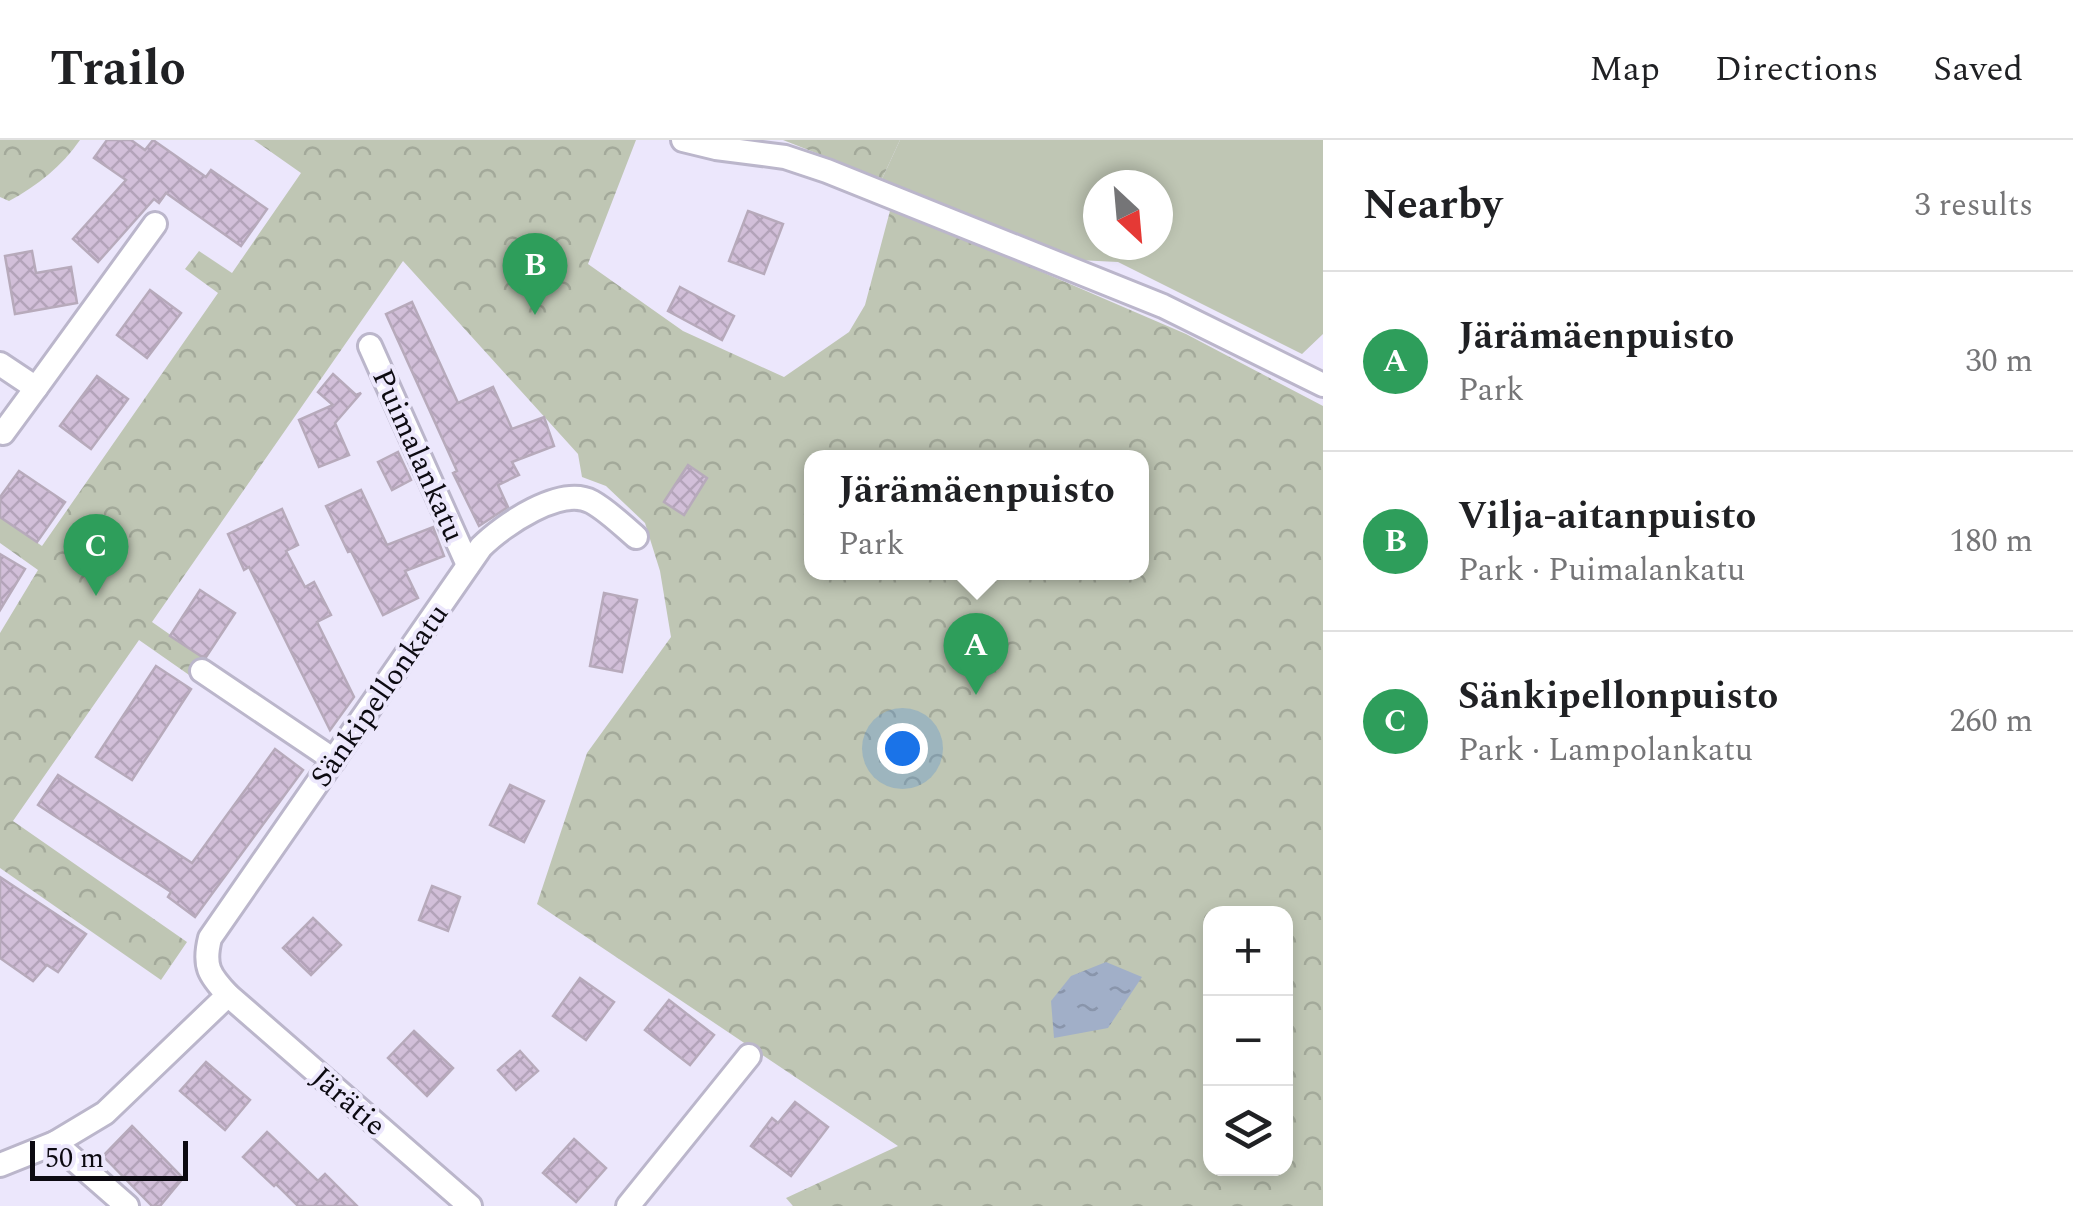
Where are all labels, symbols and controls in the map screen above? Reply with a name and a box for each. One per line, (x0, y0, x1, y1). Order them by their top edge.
text: Trailo (50, 33, 186, 106)
text: Map (1589, 43, 1660, 96)
text: Directions (1715, 43, 1878, 96)
text: Saved (1933, 43, 2023, 96)
north arrow (1083, 170, 1173, 260)
text: Nearby (1363, 174, 1502, 237)
text: 3 results (1914, 181, 2033, 230)
pin: B (502, 232, 568, 315)
text: Järämäenpuisto (1458, 308, 1734, 366)
text: A (1383, 337, 1408, 386)
text: 30 m (1965, 337, 2033, 386)
street label: Puimalankatu (359, 362, 477, 549)
text: Park (1458, 366, 1524, 415)
popup (804, 450, 1149, 580)
text: Järämäenpuisto (838, 462, 1115, 520)
text: Vilja-aitanpuisto (1458, 488, 1756, 546)
pin: C (64, 514, 128, 596)
text: B (1384, 517, 1407, 566)
text: 180 m (1949, 517, 2033, 566)
text: Park (838, 520, 904, 569)
text: Park · Puimalankatu (1458, 546, 1745, 595)
street label: Sänkipellonkatu (299, 594, 460, 797)
pin: A (944, 612, 1008, 695)
text: Sänkipellonpuisto (1458, 668, 1778, 726)
text: C (1384, 697, 1407, 746)
text: 260 m (1949, 697, 2033, 746)
your location (877, 723, 928, 774)
text: Park · Lampolankatu (1458, 726, 1753, 775)
map controls (1203, 906, 1293, 1176)
button: + (1203, 906, 1293, 996)
button: − (1203, 996, 1293, 1086)
street label: Järätie (300, 1056, 396, 1148)
button: layers (1203, 1086, 1293, 1176)
scale bar (30, 1136, 188, 1180)
text: 50 m (45, 1137, 104, 1180)

